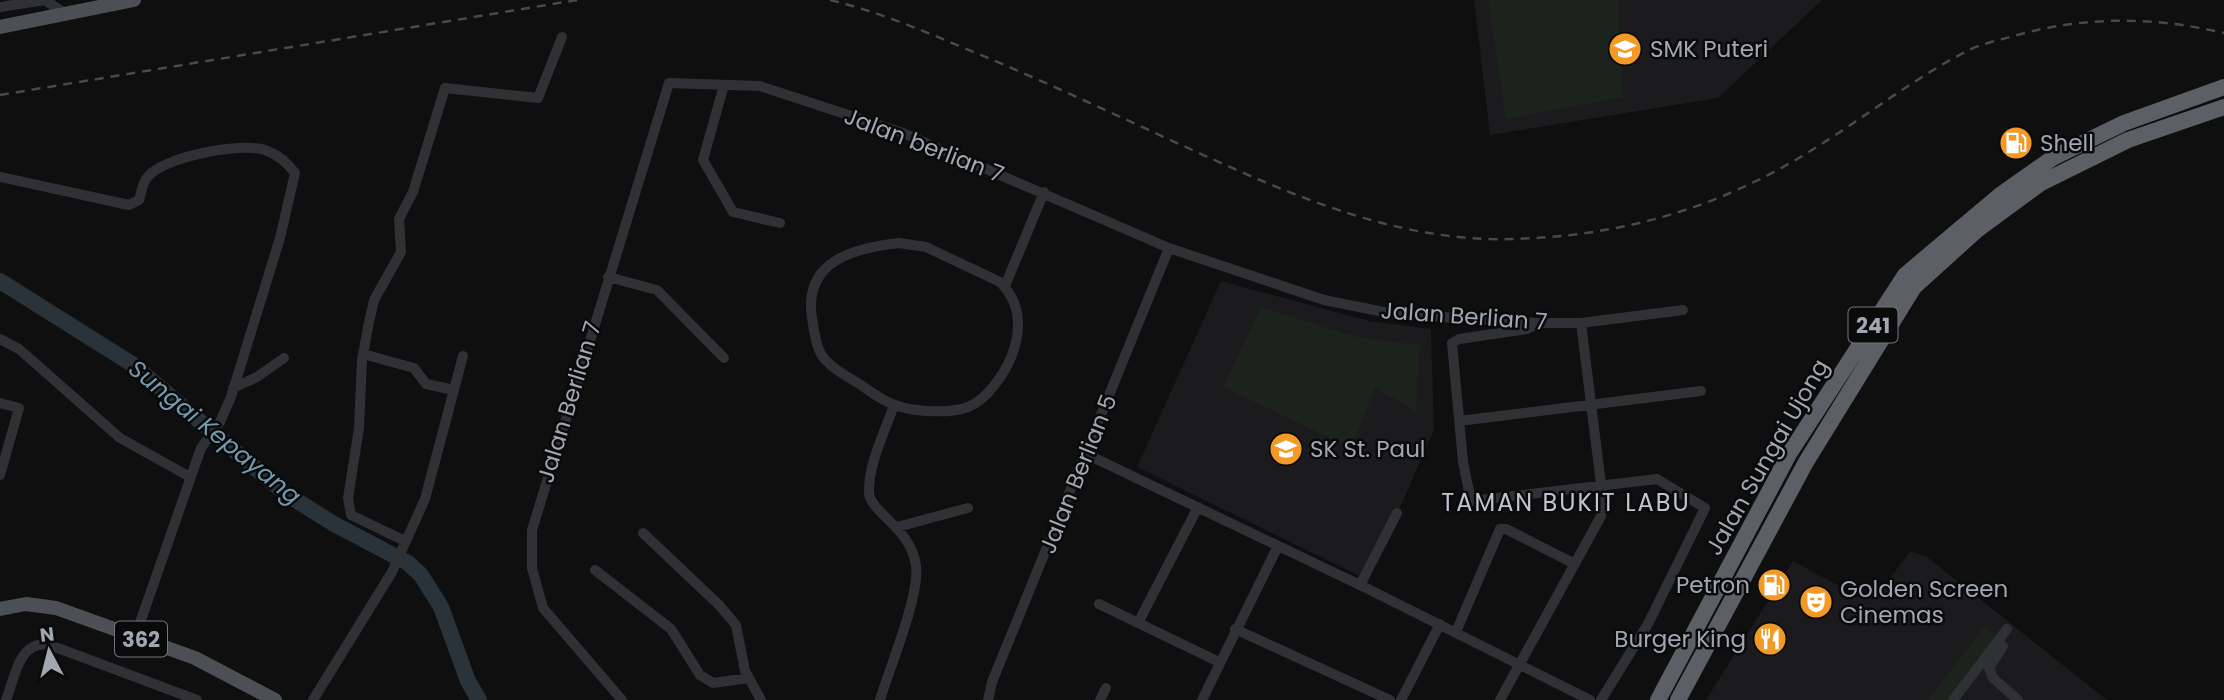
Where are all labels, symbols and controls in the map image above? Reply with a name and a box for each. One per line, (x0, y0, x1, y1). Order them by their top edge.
school or university icon: SMK Puteri (1606, 30, 1644, 68)
place label: SMK Puteri (1650, 33, 1768, 65)
street label: Jalan berlian 7 (840, 100, 1008, 190)
fuel station icon: Shell (1997, 124, 2035, 162)
place label: Shell (2040, 127, 2094, 159)
street label: Jalan Berlian 7 (1380, 294, 1548, 338)
road number: 241 (1848, 308, 1898, 342)
street label: Jalan Berlian 7 (529, 317, 609, 487)
water label: Sungai Kepayang (122, 352, 308, 512)
street label: Jalan Sungai Ujong (1698, 353, 1836, 561)
street label: Jalan Berlian 5 (1032, 390, 1124, 558)
school or university icon: SK St. Paul (1267, 430, 1305, 468)
place label: SK St. Paul (1310, 433, 1426, 465)
district label: TAMAN BUKIT LABU (1441, 486, 1691, 519)
fuel station icon: Petron (1755, 566, 1793, 604)
place label: Petron (1676, 569, 1750, 601)
place label: Golden Screen Cinemas (1840, 573, 2008, 631)
theatre icon: Golden Screen Cinemas (1797, 583, 1835, 621)
north arrow (14, 616, 84, 686)
text: N (38, 620, 56, 649)
restaurant icon: Burger King (1751, 620, 1789, 658)
road number: 362 (115, 622, 167, 656)
place label: Burger King (1614, 623, 1746, 655)

